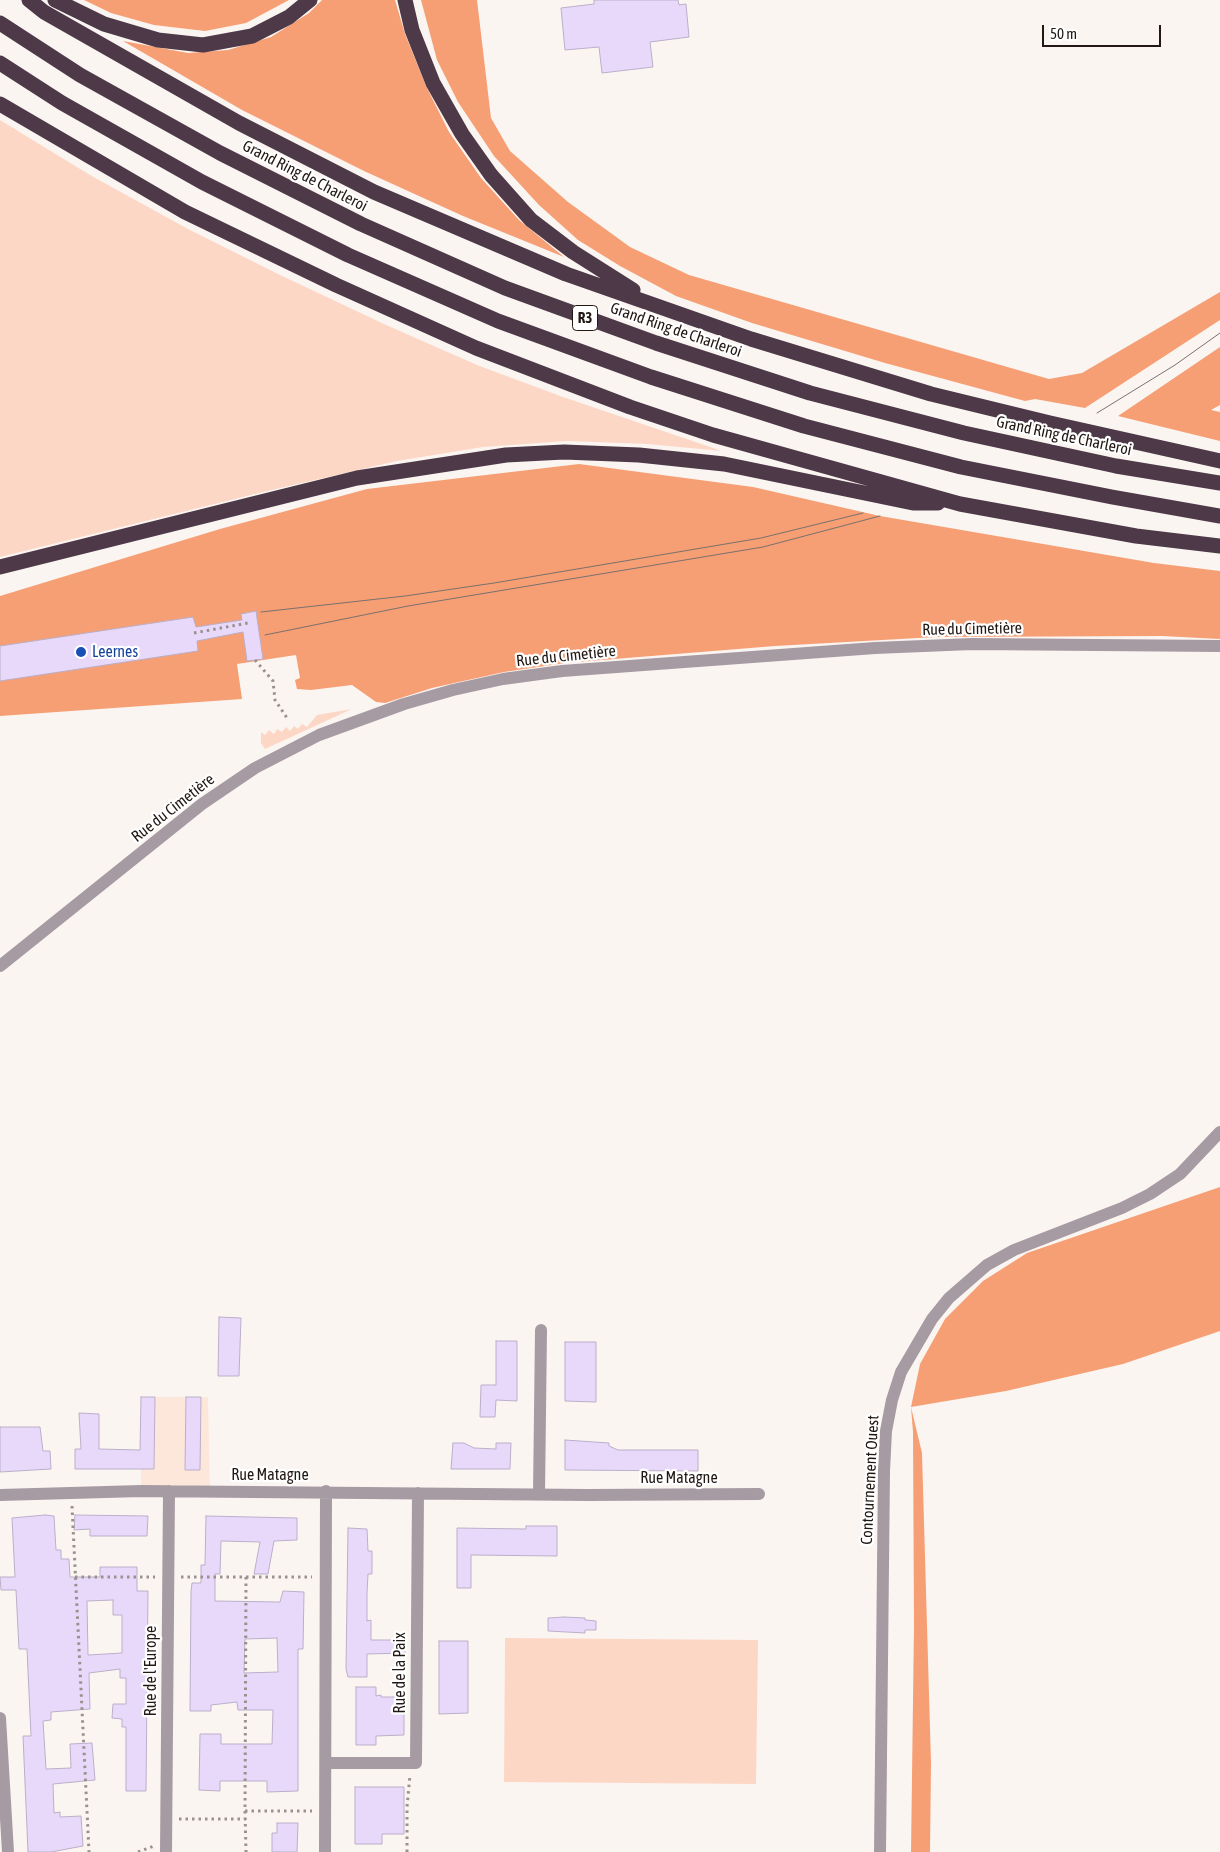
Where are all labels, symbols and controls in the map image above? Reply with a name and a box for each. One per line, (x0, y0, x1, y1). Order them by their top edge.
scale bar (1045, 15, 1164, 47)
text: 50 m (1050, 25, 1077, 42)
street label: Grand Ring de Charleroi (239, 136, 371, 216)
street label: Grand Ring de Charleroi (608, 298, 744, 362)
road number: R3 (572, 306, 598, 330)
street label: Grand Ring de Charleroi (995, 412, 1133, 460)
street label: Rue du Cimetière (922, 619, 1022, 639)
street label: Rue du Cimetière (515, 641, 617, 671)
place label: Leernes (92, 642, 138, 662)
marker: Leernes (74, 645, 88, 659)
street label: Rue du Cimetière (128, 770, 218, 846)
street label: Contournement Ouest (857, 1415, 883, 1545)
street label: Rue Matagne (231, 1465, 309, 1485)
street label: Rue Matagne (640, 1468, 718, 1488)
street label: Rue de l'Europe (141, 1626, 161, 1716)
street label: Rue de la Paix (390, 1632, 410, 1714)

